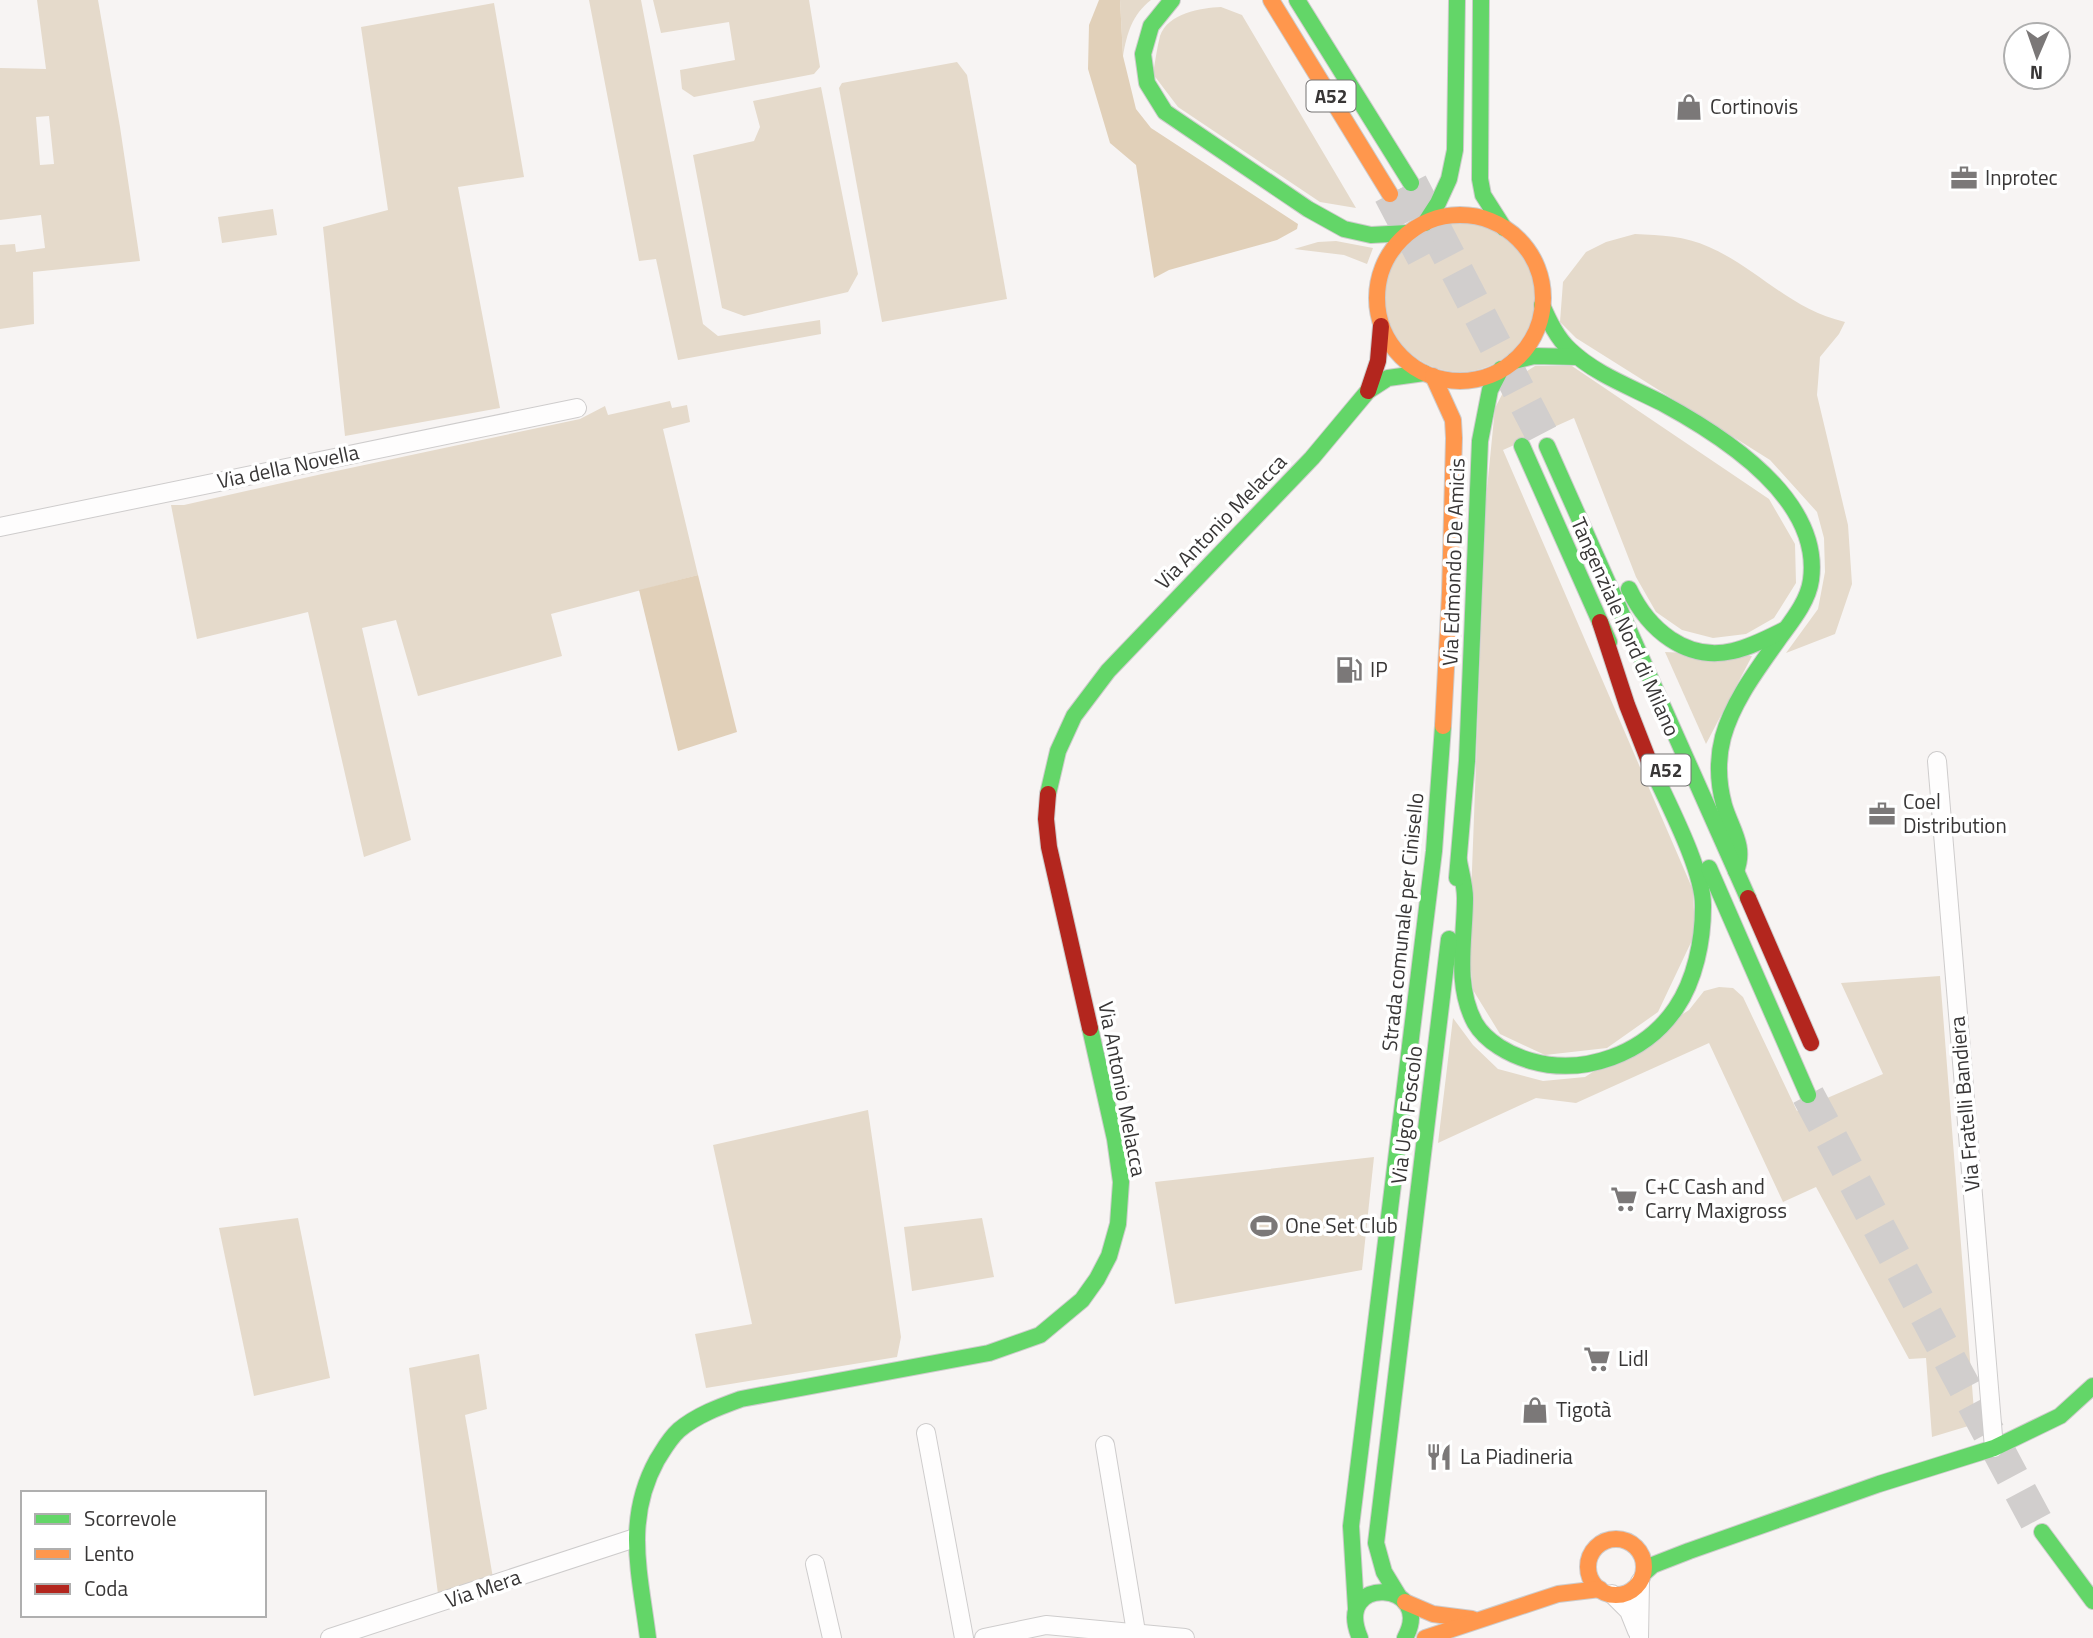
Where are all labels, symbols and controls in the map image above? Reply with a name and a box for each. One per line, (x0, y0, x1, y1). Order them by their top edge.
north arrow (2002, 21, 2072, 91)
text: N (2029, 59, 2043, 88)
road number: A52 (1306, 80, 1356, 111)
place label: Cortinovis (1710, 90, 1798, 122)
shop icon: Cortinovis (1674, 92, 1704, 122)
place label: Inprotec (1985, 161, 2058, 193)
office icon: Inprotec (1949, 163, 1979, 193)
street label: Via della Novella (214, 435, 362, 497)
street label: Via Antonio Melacca (1147, 446, 1294, 596)
street label: Via Edmondo De Amicis (1433, 457, 1473, 667)
street label: Tangenziale Nord di Milano (1563, 512, 1689, 741)
place label: IP (1370, 653, 1388, 685)
fuel station icon: IP (1334, 655, 1364, 685)
road number: A52 (1642, 754, 1690, 786)
place label: Coel Distribution (1903, 785, 2007, 841)
street label: Strada comunale per Cinisello (1373, 791, 1432, 1053)
office icon: Coel Distribution (1867, 799, 1897, 829)
street label: Via Antonio Melacca (1090, 998, 1156, 1180)
street label: Via Fratelli Bandiera (1940, 1015, 1988, 1193)
street label: Via Ugo Foscolo (1382, 1044, 1430, 1186)
place label: C+C Cash and Carry Maxigross (1645, 1170, 1787, 1226)
supermarket icon: C+C Cash and Carry Maxigross (1609, 1184, 1639, 1214)
place label: One Set Club (1285, 1209, 1398, 1241)
sports icon: One Set Club (1249, 1211, 1279, 1241)
place label: Lidl (1618, 1342, 1649, 1374)
supermarket icon: Lidl (1582, 1344, 1612, 1374)
place label: Tigotà (1556, 1393, 1612, 1425)
shop icon: Tigotà (1520, 1395, 1550, 1425)
place label: La Piadineria (1460, 1440, 1573, 1472)
restaurant icon: La Piadineria (1424, 1442, 1454, 1472)
legend (21, 1491, 266, 1617)
text: Scorrevole (84, 1502, 177, 1534)
text: Lento (84, 1537, 134, 1569)
street label: Via Mera (441, 1560, 525, 1616)
text: Coda (84, 1572, 128, 1604)

